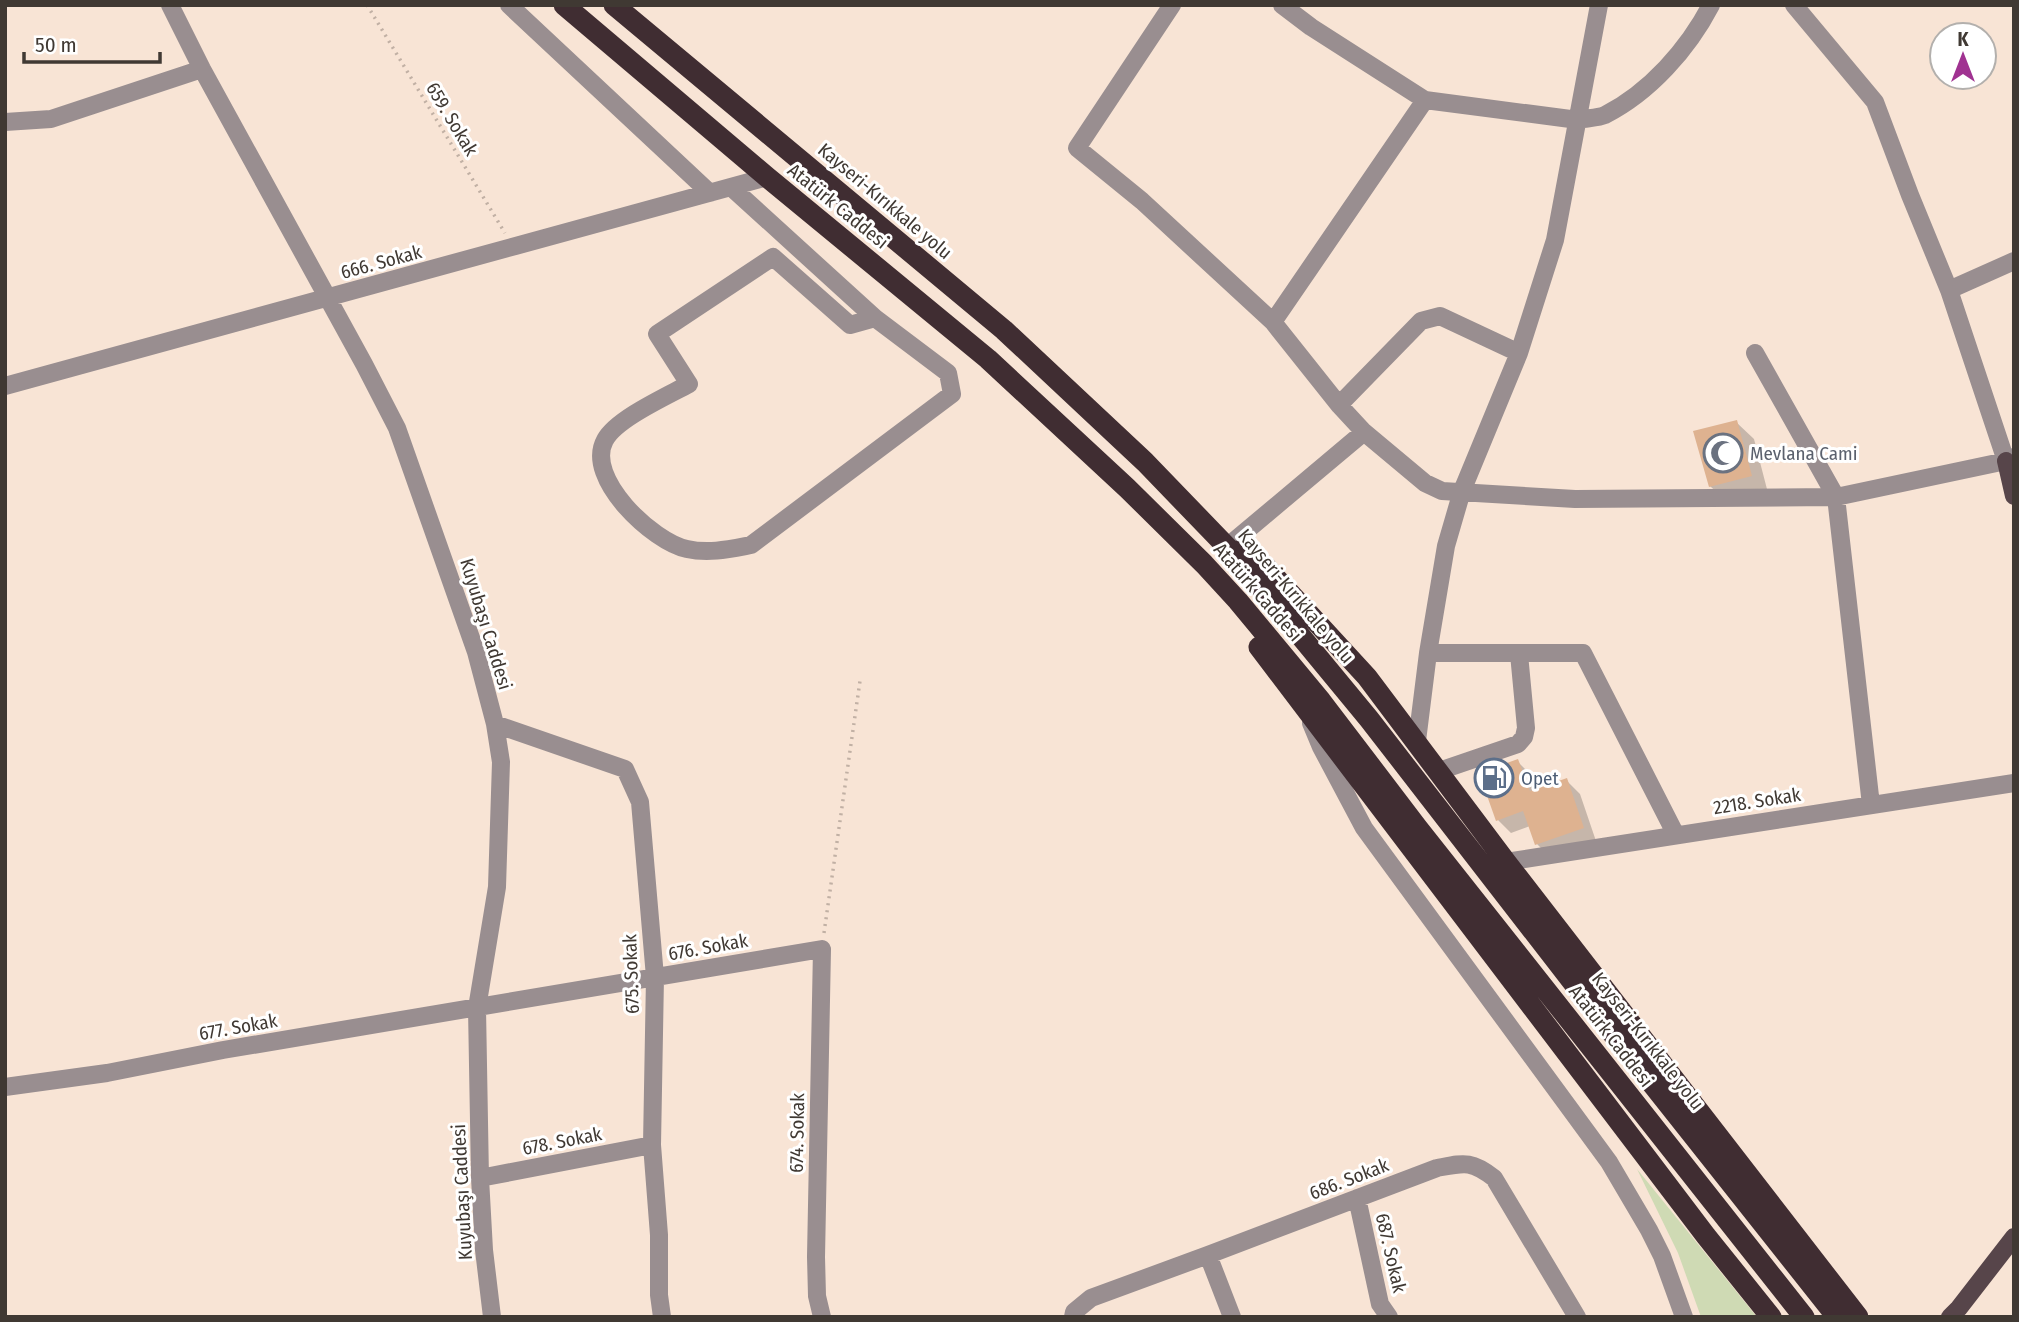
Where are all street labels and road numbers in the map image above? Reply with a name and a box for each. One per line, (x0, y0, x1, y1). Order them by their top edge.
street label: 659. Sokak (421, 78, 483, 160)
street label: Kayseri-Kırıkkale yolu (813, 138, 957, 264)
street label: Atatürk Caddesi (783, 158, 893, 254)
street label: 666. Sokak (338, 240, 424, 284)
street label: Kayseri-Kırıkkale yolu (1233, 524, 1359, 668)
street label: Atatürk Caddesi (1209, 538, 1307, 646)
street label: Kuyubaşı Caddesi (455, 556, 517, 692)
street label: 2218. Sokak (1712, 783, 1802, 819)
street label: 676. Sokak (666, 929, 750, 965)
street label: 675. Sokak (618, 934, 644, 1014)
street label: Kayseri-Kırıkkale yolu (1587, 968, 1709, 1114)
street label: Atatürk Caddesi (1564, 980, 1658, 1092)
street label: 677. Sokak (197, 1009, 279, 1045)
street label: 674. Sokak (785, 1093, 809, 1173)
street label: 678. Sokak (520, 1122, 604, 1160)
street label: Kuyubaşı Caddesi (447, 1123, 477, 1261)
street label: 686. Sokak (1306, 1153, 1392, 1205)
street label: 687. Sokak (1371, 1211, 1411, 1295)

